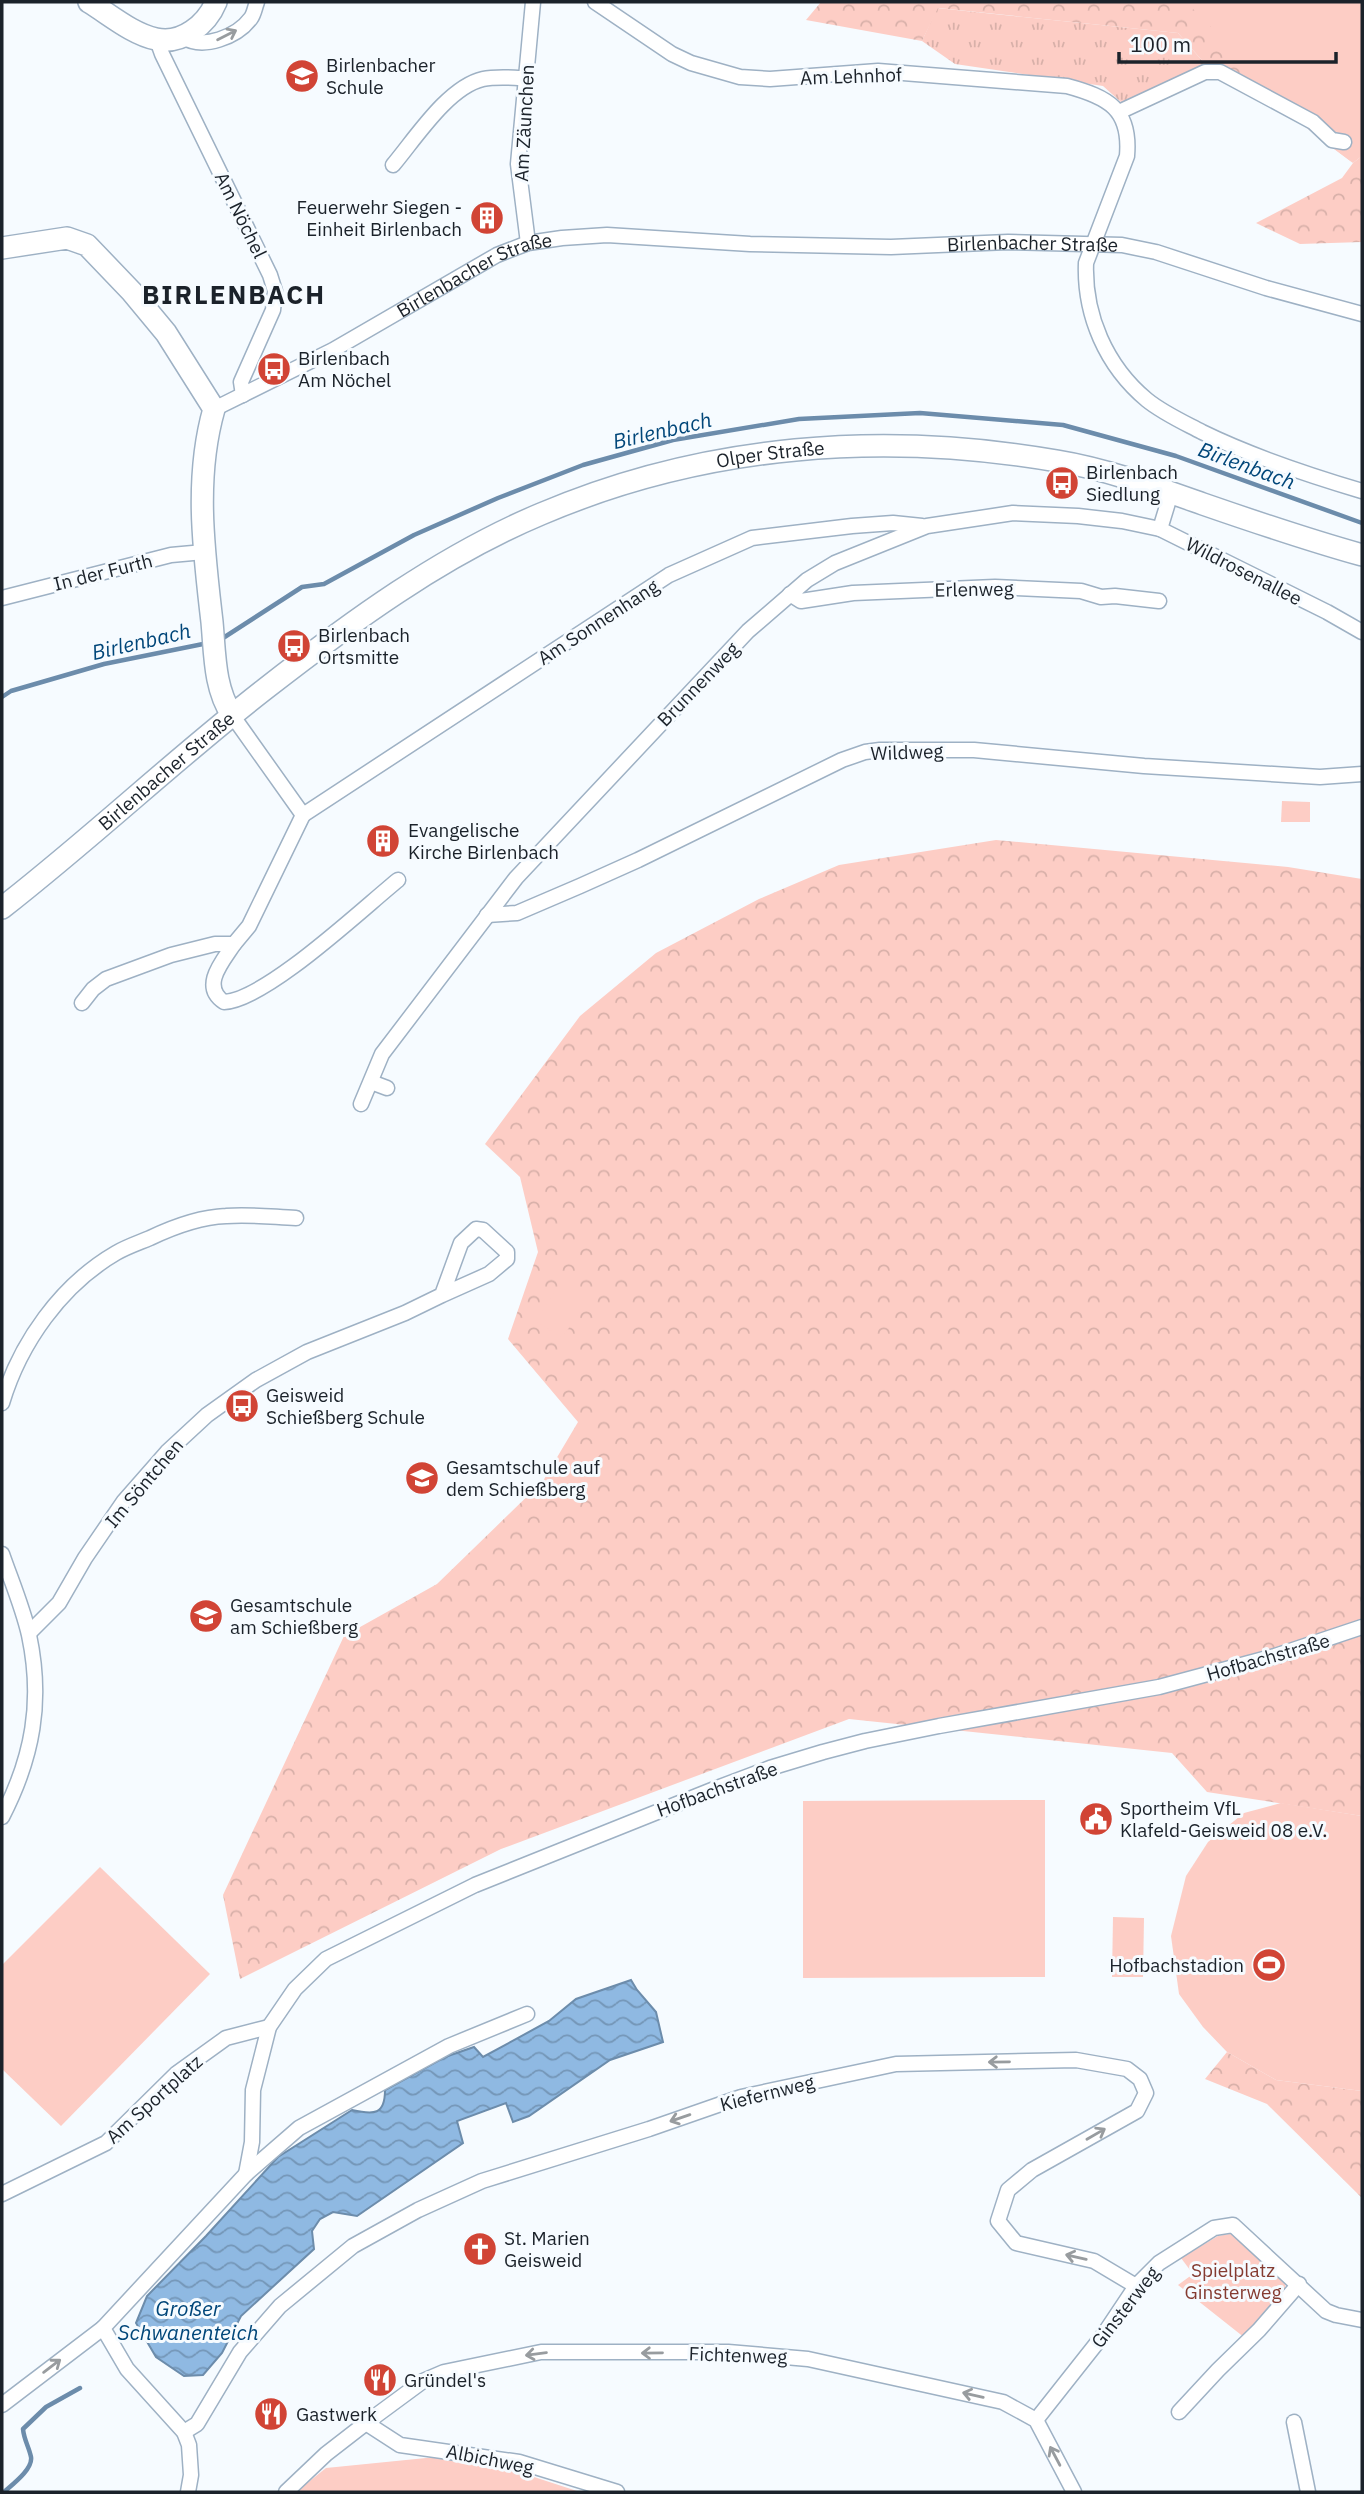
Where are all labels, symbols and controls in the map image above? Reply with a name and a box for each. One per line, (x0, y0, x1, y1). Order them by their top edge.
scale bar (1119, 21, 1336, 65)
one-way arrow (216, 28, 237, 41)
text: 100 m (1130, 30, 1191, 58)
place label: Birlenbacher Schule (326, 53, 435, 99)
school or university icon: Birlenbacher Schule (283, 57, 321, 95)
street label: Am Lehnhof (800, 62, 902, 90)
street label: Am Zäunchen (509, 64, 539, 182)
street label: Am Nöchel (210, 168, 272, 262)
place label: Feuerwehr Siegen - Einheit Birlenbach (297, 195, 462, 241)
building icon: Feuerwehr Siegen - Einheit Birlenbach (468, 199, 506, 237)
street label: Birlenbacher Straße (392, 228, 554, 323)
street label: Birlenbacher Straße (946, 230, 1119, 257)
district label: BIRLENBACH (142, 277, 326, 311)
place label: Birlenbach Am Nöchel (298, 346, 391, 392)
bus stop icon: Birlenbach Am Nöchel (255, 350, 293, 388)
water label: Birlenbach (610, 405, 714, 455)
water label: Birlenbach (1195, 435, 1299, 495)
street label: Olper Straße (714, 436, 825, 473)
place label: Birlenbach Siedlung (1086, 460, 1178, 506)
bus stop icon: Birlenbach Siedlung (1043, 464, 1081, 502)
street label: Wildrosenallee (1182, 531, 1306, 611)
street label: In der Furth (51, 548, 155, 596)
street label: Am Sonnenhang (533, 574, 663, 670)
street label: Erlenweg (934, 576, 1014, 602)
water label: Birlenbach (89, 616, 193, 666)
place label: Birlenbach Ortsmitte (318, 623, 410, 669)
bus stop icon: Birlenbach Ortsmitte (275, 627, 313, 665)
street label: Brunnenweg (652, 637, 744, 731)
street label: Birlenbacher Straße (93, 706, 239, 836)
street label: Wildweg (870, 739, 944, 765)
place label: Evangelische Kirche Birlenbach (408, 818, 559, 864)
building icon: Evangelische Kirche Birlenbach (364, 822, 402, 860)
place label: Geisweid Schießberg Schule (266, 1383, 425, 1429)
bus stop icon: Geisweid Schießberg Schule (223, 1387, 261, 1425)
street label: Im Söntchen (100, 1433, 188, 1533)
place label: Gesamtschule auf dem Schießberg (446, 1455, 600, 1501)
school or university icon: Gesamtschule auf dem Schießberg (403, 1459, 441, 1497)
place label: Gesamtschule am Schießberg (230, 1593, 358, 1639)
school or university icon: Gesamtschule am Schießberg (187, 1597, 225, 1635)
street label: Hofbachstraße (1204, 1628, 1332, 1686)
street label: Hofbachstraße (653, 1756, 781, 1822)
place label: Sportheim VfL Klafeld-Geisweid 08 e.V. (1120, 1796, 1328, 1842)
public building icon: Sportheim VfL Klafeld-Geisweid 08 e.V. (1077, 1800, 1115, 1838)
sports icon: Hofbachstadion (1250, 1946, 1288, 1984)
place label: Hofbachstadion (1109, 1953, 1244, 1977)
street label: Am Sportplatz (101, 2049, 207, 2149)
one-way arrow (988, 2055, 1011, 2069)
street label: Kiefernweg (717, 2070, 817, 2116)
one-way arrow (670, 2113, 692, 2125)
one-way arrow (1086, 2127, 1106, 2141)
place label: St. Marien Geisweid (504, 2226, 590, 2272)
church icon: St. Marien Geisweid (461, 2230, 499, 2268)
one-way arrow (1065, 2250, 1087, 2263)
park label: Spielplatz Ginsterweg (1185, 2258, 1281, 2304)
street label: Ginsterweg (1086, 2261, 1164, 2353)
water label: Großer Schwanenteich (117, 2294, 259, 2346)
street label: Fichtenweg (688, 2341, 788, 2369)
one-way arrow (641, 2346, 664, 2360)
one-way arrow (525, 2347, 548, 2360)
one-way arrow (42, 2359, 61, 2374)
restaurant icon: Gründel's (361, 2361, 399, 2399)
place label: Gründel's (404, 2368, 486, 2392)
one-way arrow (963, 2388, 985, 2401)
restaurant icon: Gastwerk (252, 2395, 290, 2433)
place label: Gastwerk (296, 2402, 377, 2426)
street label: Albichweg (444, 2439, 536, 2479)
one-way arrow (1048, 2447, 1062, 2467)

